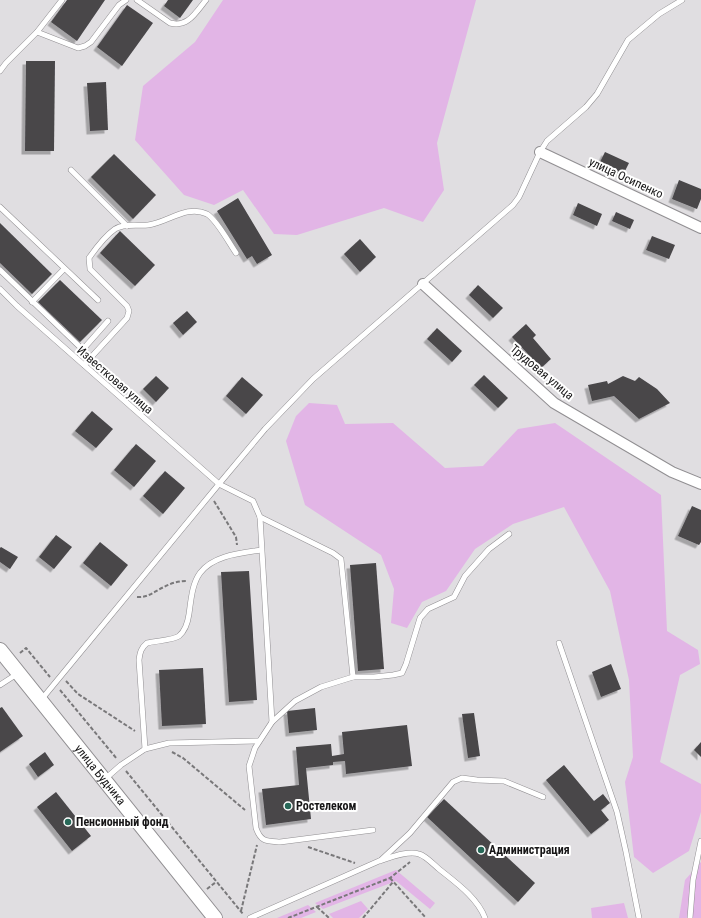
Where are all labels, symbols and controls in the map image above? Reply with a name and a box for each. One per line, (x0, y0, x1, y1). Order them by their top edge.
street label: улица Осипенко (587, 155, 665, 201)
street label: Трудовая улица (508, 342, 577, 403)
street label: Известковая улица (74, 343, 156, 417)
street label: улица Будника (72, 742, 129, 808)
place label: Ростелеком (296, 799, 356, 813)
marker: Ростелеком (283, 801, 293, 811)
place label: Пенсионный фонд (76, 815, 169, 829)
marker: Пенсионный фонд (63, 817, 73, 827)
place label: Администрация (489, 843, 570, 857)
marker: Администрация (476, 845, 486, 855)

